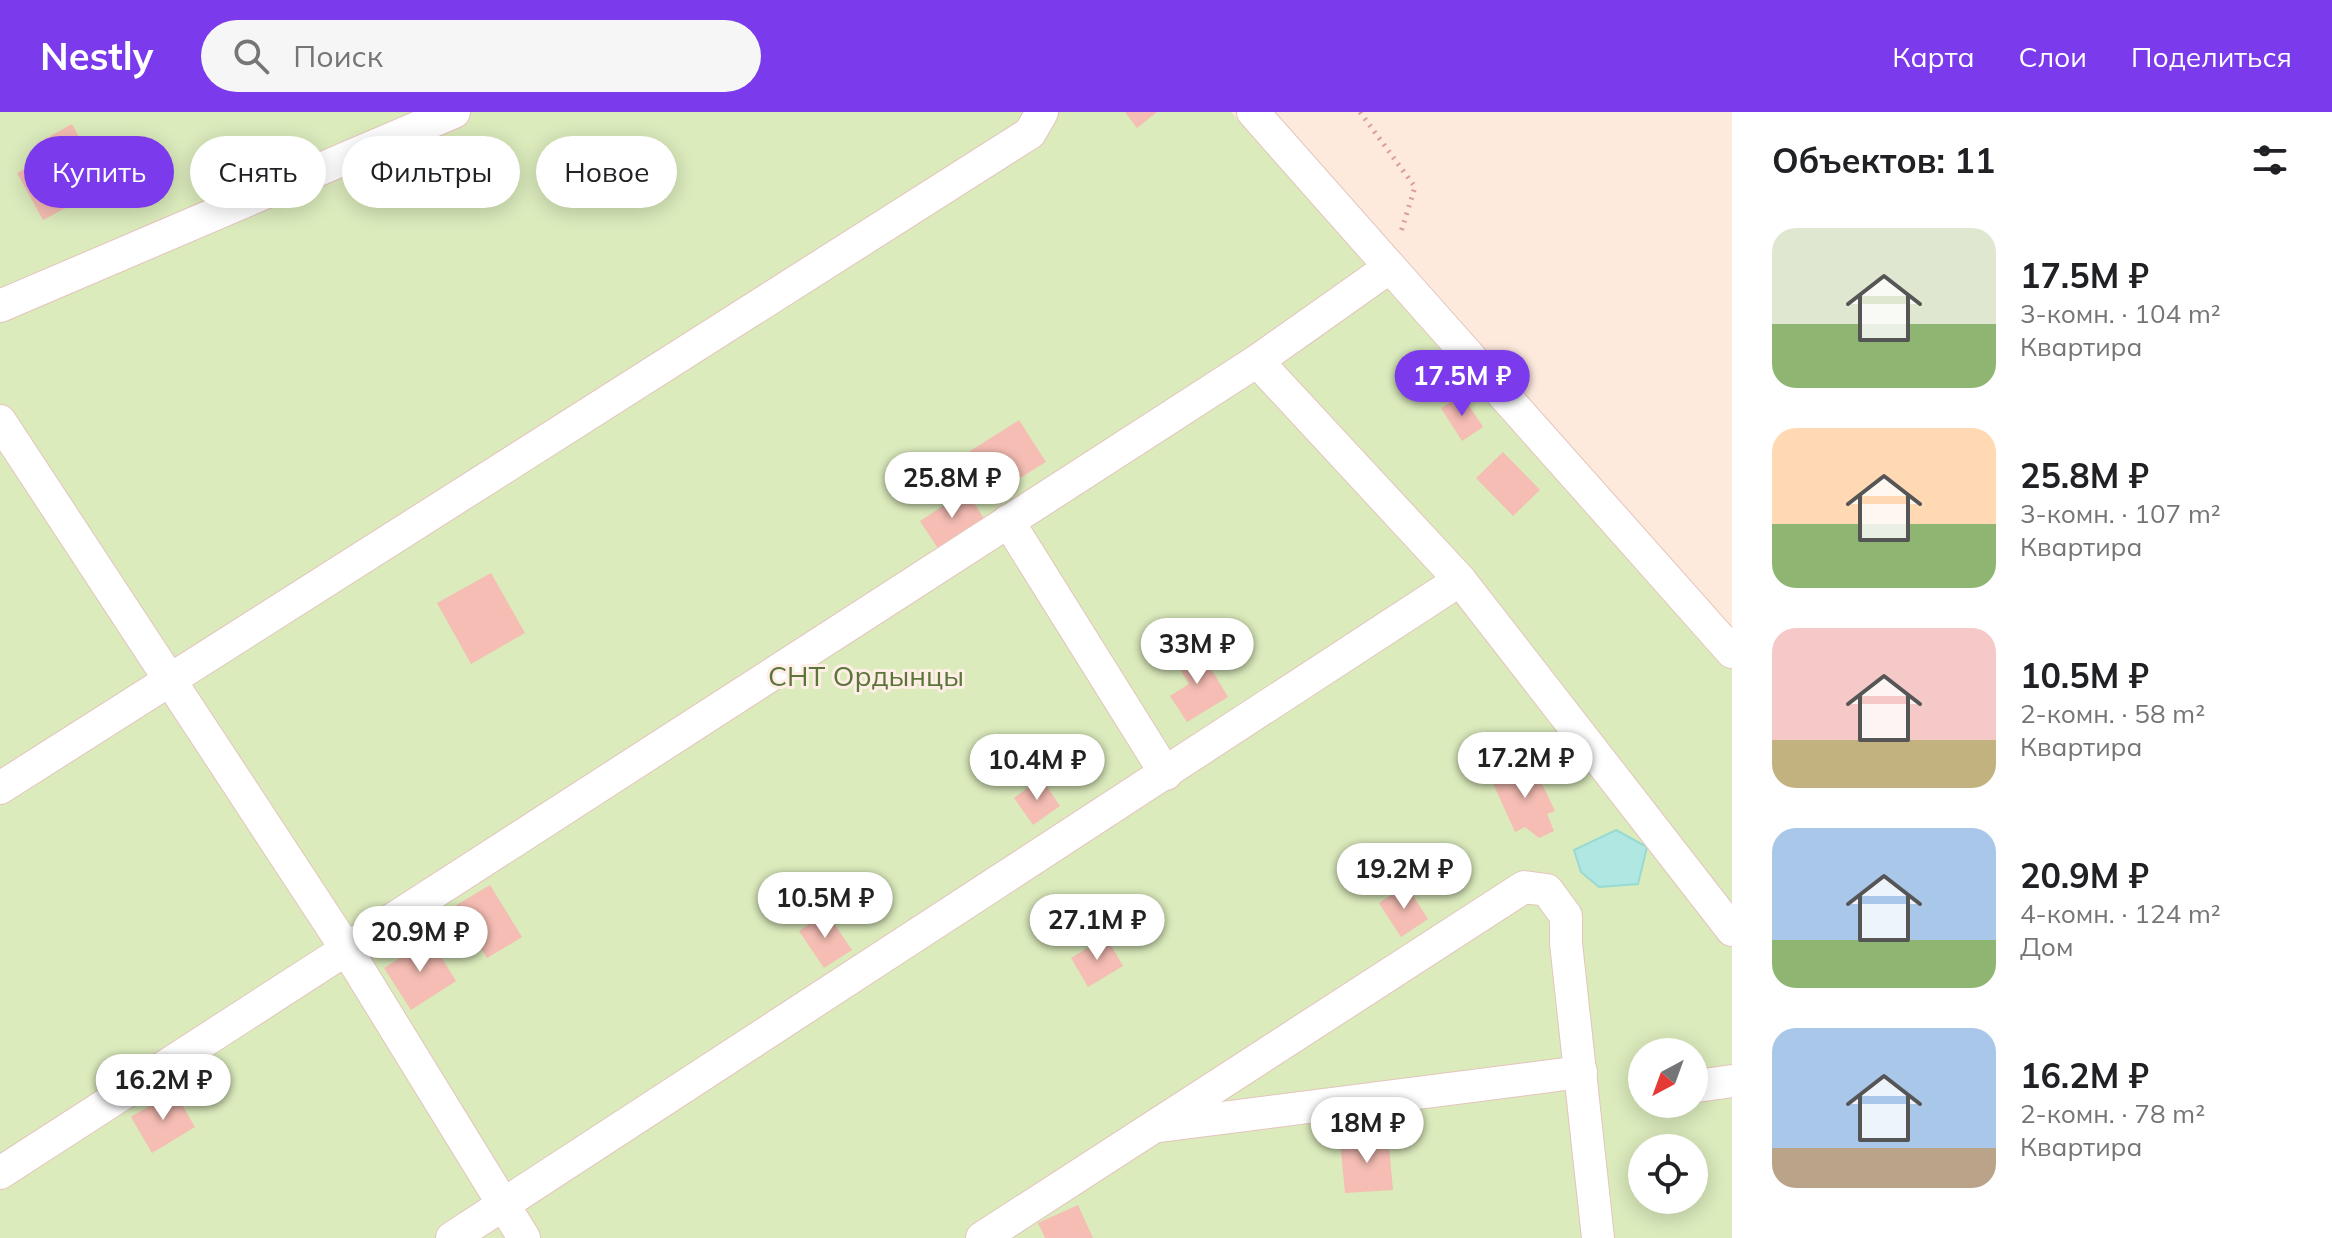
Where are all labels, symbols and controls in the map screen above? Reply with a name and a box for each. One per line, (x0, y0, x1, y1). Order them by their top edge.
search box (201, 20, 761, 92)
text: Nestly (40, 32, 153, 80)
icon: search (229, 34, 273, 78)
text: Поиск (293, 37, 383, 75)
text: Карта (1892, 39, 1975, 74)
text: Слои (2019, 39, 2087, 74)
text: Поделиться (2131, 39, 2292, 74)
chip: Купить (24, 136, 174, 208)
chip: Снять (190, 136, 326, 208)
chip: Фильтры (342, 136, 520, 208)
chip: Новое (536, 136, 677, 208)
icon: filters (2248, 138, 2292, 182)
text: Объектов: 11 (1772, 139, 1995, 182)
text: 17.5M ₽ (2020, 254, 2149, 297)
icon: home (1836, 260, 1932, 356)
text: 3-комн. · 104 m² (2020, 297, 2221, 330)
text: Квартира (2020, 330, 2142, 363)
pin: 17.5M ₽ (1388, 350, 1536, 418)
text: 17.5M ₽ (1413, 359, 1511, 392)
pin: 25.8M ₽ (878, 452, 1026, 520)
text: 25.8M ₽ (2020, 454, 2149, 497)
icon: home (1836, 460, 1932, 556)
text: 25.8M ₽ (903, 461, 1001, 494)
text: 3-комн. · 107 m² (2020, 497, 2221, 530)
text: Квартира (2020, 530, 2142, 563)
pin: 33M ₽ (1141, 618, 1253, 686)
text: 33M ₽ (1159, 627, 1235, 660)
text: 10.5M ₽ (2020, 654, 2149, 697)
park label: СНТ Ордынцы (768, 658, 964, 693)
icon: home (1836, 660, 1932, 756)
text: 2-комн. · 58 m² (2020, 697, 2205, 730)
text: Квартира (2020, 730, 2142, 763)
pin: 17.2M ₽ (1451, 732, 1599, 800)
pin: 10.4M ₽ (963, 734, 1111, 802)
text: 17.2M ₽ (1476, 741, 1574, 774)
text: 10.4M ₽ (988, 743, 1086, 776)
pin: 19.2M ₽ (1330, 843, 1478, 911)
text: 19.2M ₽ (1355, 852, 1453, 885)
text: 20.9M ₽ (2020, 854, 2149, 897)
icon: home (1836, 860, 1932, 956)
pin: 10.5M ₽ (751, 872, 899, 940)
text: 10.5M ₽ (776, 881, 874, 914)
pin: 27.1M ₽ (1023, 894, 1171, 962)
text: 4-комн. · 124 m² (2020, 897, 2221, 930)
text: 27.1M ₽ (1048, 903, 1146, 936)
pin: 20.9M ₽ (346, 906, 494, 974)
text: 20.9M ₽ (371, 915, 469, 948)
text: Дом (2020, 930, 2073, 963)
north arrow (1628, 1038, 1708, 1118)
map controls (1628, 1038, 1708, 1214)
pin: 16.2M ₽ (89, 1054, 237, 1122)
text: 16.2M ₽ (2020, 1054, 2149, 1097)
icon: home (1836, 1060, 1932, 1156)
text: 16.2M ₽ (114, 1063, 212, 1096)
pin: 18M ₽ (1311, 1097, 1423, 1165)
text: 2-комн. · 78 m² (2020, 1097, 2205, 1130)
text: 18M ₽ (1329, 1106, 1405, 1139)
text: Квартира (2020, 1130, 2142, 1163)
button: locate (1628, 1134, 1708, 1214)

